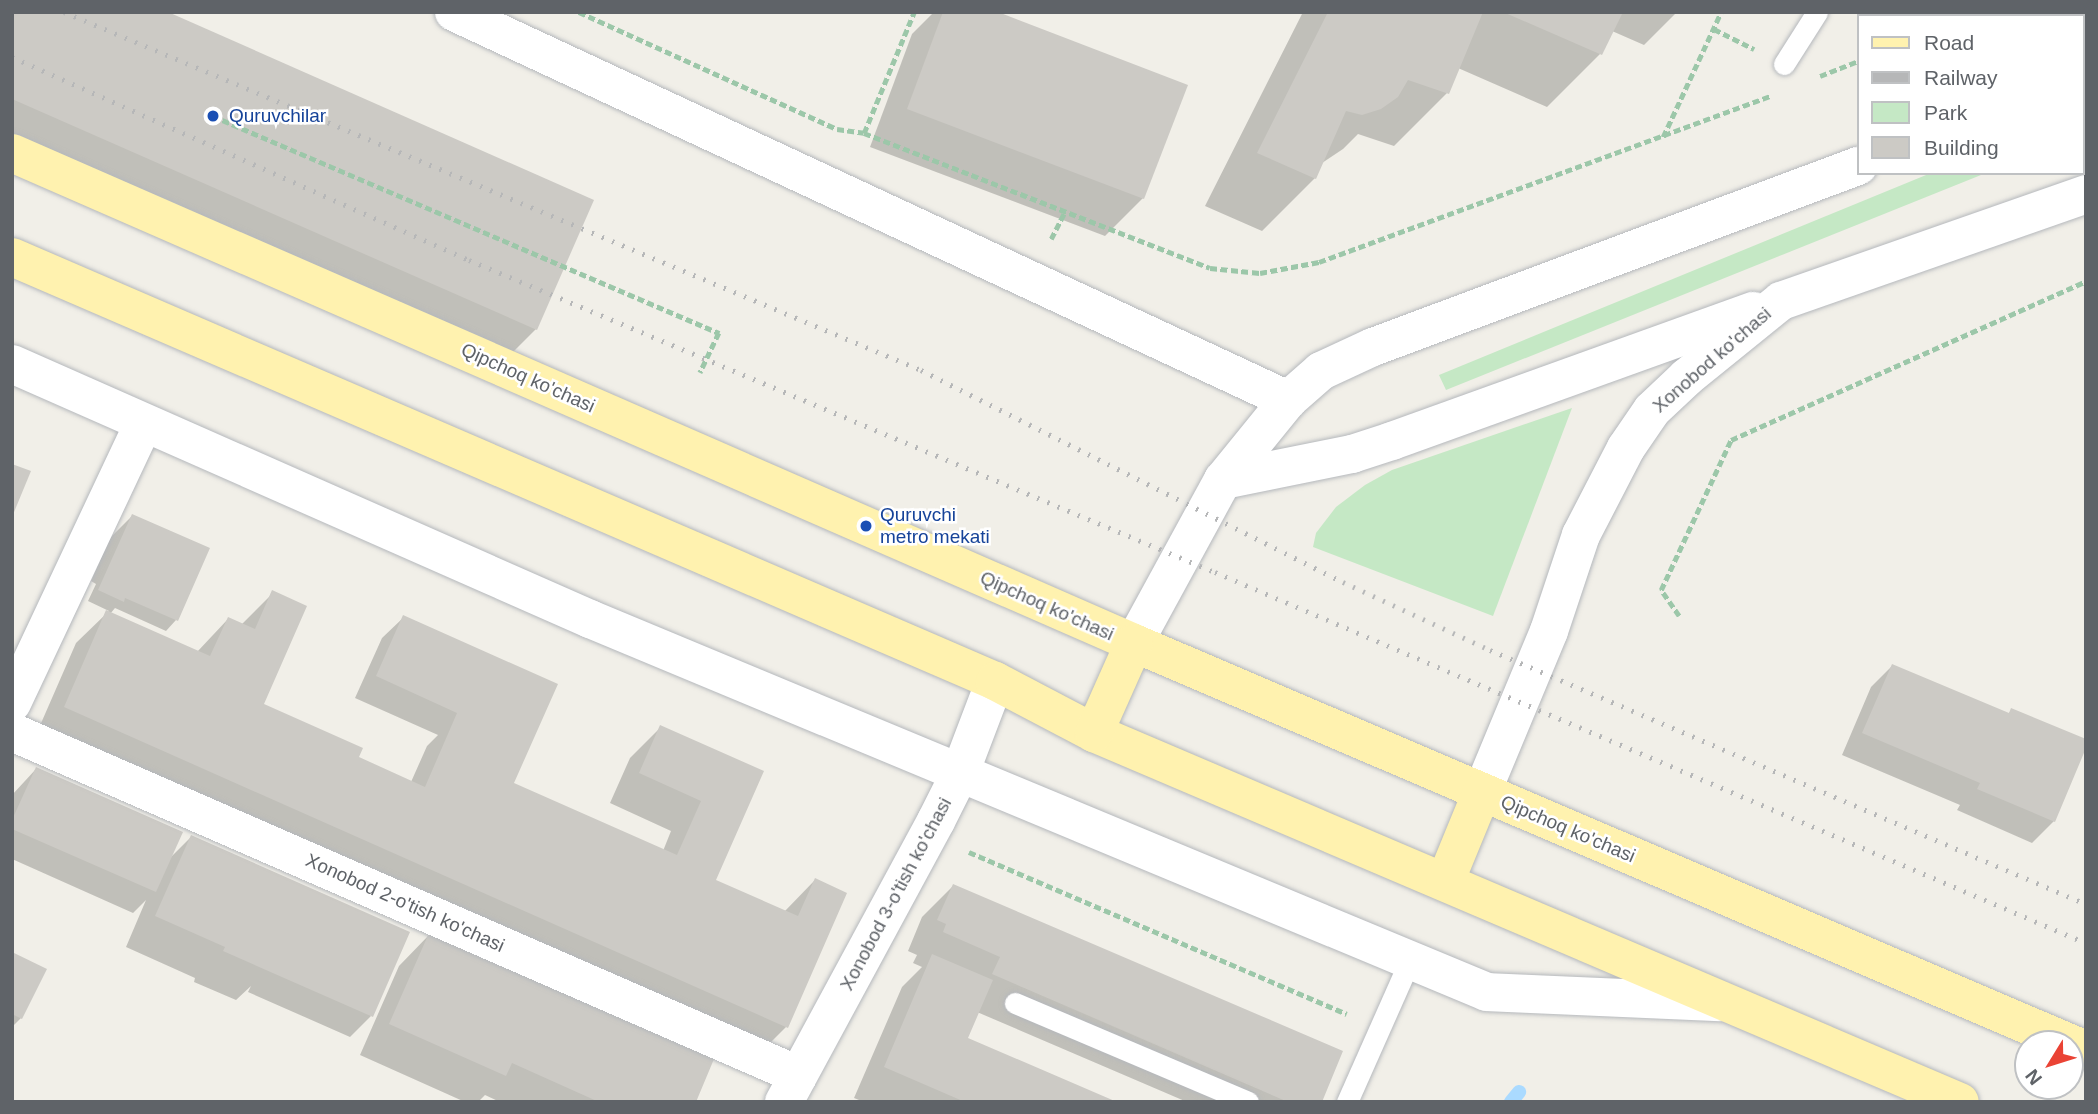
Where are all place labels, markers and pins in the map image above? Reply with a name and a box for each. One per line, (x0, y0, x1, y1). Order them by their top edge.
place label: Quruvchilar (229, 105, 326, 127)
marker: Quruvchilar (203, 106, 223, 126)
place label: Quruvchi metro mekati (880, 504, 990, 548)
marker: Quruvchi metro mekati (858, 518, 874, 534)

